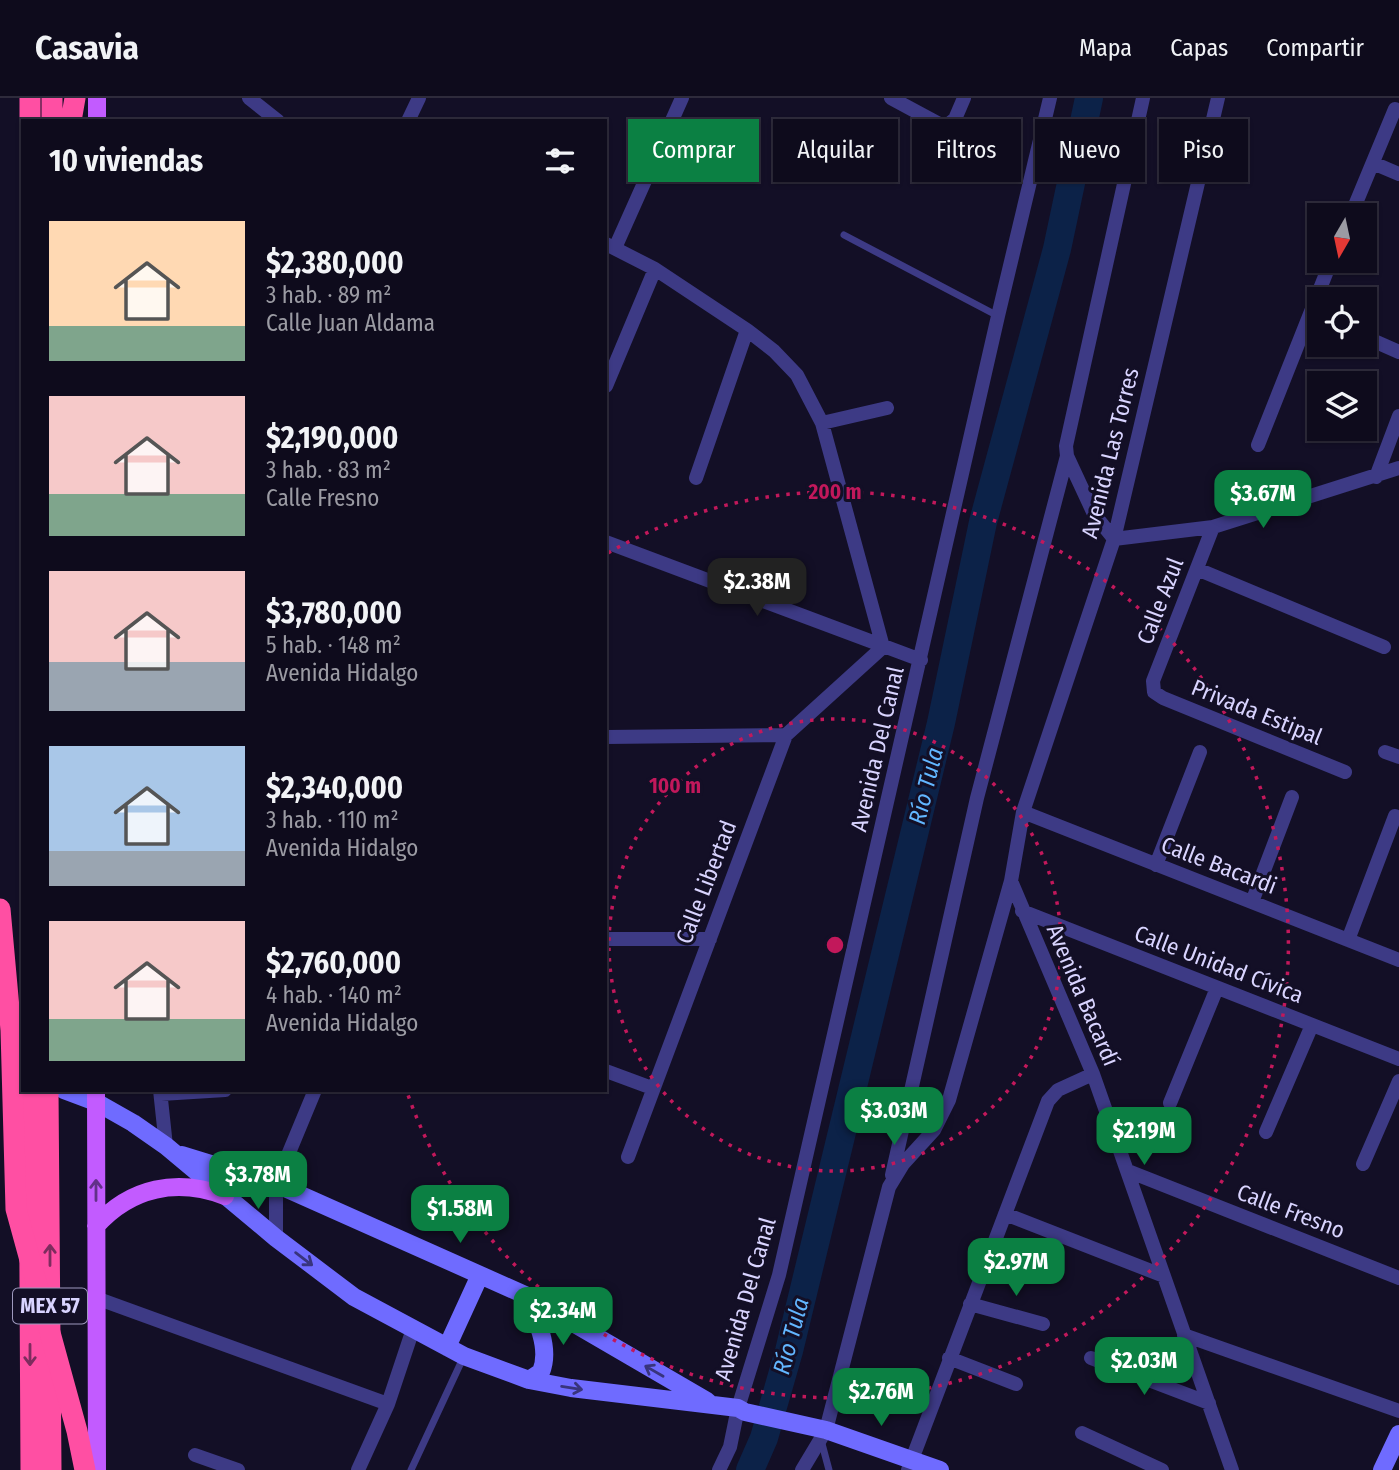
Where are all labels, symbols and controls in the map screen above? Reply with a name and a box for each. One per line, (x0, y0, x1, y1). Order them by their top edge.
text: Casavia (35, 28, 139, 68)
text: Mapa (1079, 34, 1132, 62)
text: Capas (1170, 34, 1228, 62)
text: Compartir (1266, 34, 1364, 62)
chip: Comprar (628, 119, 759, 182)
chip: Alquilar (773, 119, 898, 182)
chip: Filtros (912, 119, 1021, 182)
chip: Nuevo (1035, 119, 1145, 182)
chip: Piso (1159, 119, 1248, 182)
icon: filters (541, 142, 579, 180)
text: 10 viviendas (49, 143, 203, 179)
north arrow (1307, 203, 1377, 273)
map controls (1307, 203, 1377, 441)
text: $2,380,000 (266, 245, 404, 281)
icon: home (105, 249, 189, 333)
text: 3 hab. · 89 m² (266, 281, 391, 309)
button: locate (1307, 287, 1377, 357)
text: Calle Juan Aldama (266, 309, 435, 337)
street label: Avenida Las Torres (1075, 365, 1145, 541)
button: layers (1307, 371, 1377, 441)
text: $2,190,000 (266, 420, 398, 456)
icon: home (105, 424, 189, 508)
text: 3 hab. · 83 m² (266, 456, 391, 484)
pin: $3.67M (1206, 470, 1320, 530)
text: 200 m (807, 479, 862, 505)
text: $3.67M (1230, 479, 1296, 507)
text: Calle Fresno (266, 484, 379, 512)
street label: Calle Azul (1131, 554, 1189, 648)
pin: $2.38M (700, 559, 814, 618)
text: $2.38M (723, 567, 791, 595)
text: $3,780,000 (266, 595, 402, 631)
icon: home (105, 599, 189, 683)
text: 5 hab. · 148 m² (266, 631, 401, 659)
text: Avenida Hidalgo (266, 659, 418, 687)
street label: Avenida Del Canal (844, 664, 910, 834)
street label: Privada Estipal (1188, 673, 1326, 751)
water label: Río Tula (903, 745, 949, 827)
text: $2,340,000 (266, 770, 403, 806)
text: 100 m (649, 773, 701, 799)
icon: home (105, 774, 189, 858)
text: 3 hab. · 110 m² (266, 806, 399, 834)
street label: Calle Libertad (670, 816, 742, 948)
street label: Calle Bacardi (1157, 830, 1281, 900)
text: Avenida Hidalgo (266, 834, 418, 862)
street label: Calle Unidad Cívica (1131, 919, 1307, 1009)
street label: Avenida Bacardí (1041, 920, 1125, 1070)
centre of rings (823, 933, 847, 957)
text: $2,760,000 (266, 945, 401, 981)
icon: home (105, 949, 189, 1033)
text: 4 hab. · 140 m² (266, 981, 402, 1009)
text: Avenida Hidalgo (266, 1009, 418, 1037)
pin: $3.03M (837, 1088, 951, 1147)
text: $3.03M (860, 1096, 928, 1124)
pin: $2.19M (1087, 1108, 1201, 1167)
text: $2.19M (1112, 1116, 1176, 1144)
pin: $3.78M (201, 1152, 315, 1211)
text: $3.78M (225, 1160, 291, 1188)
street label: Calle Fresno (1233, 1178, 1349, 1244)
one-way arrow (89, 1179, 103, 1202)
pin: $1.58M (403, 1186, 517, 1245)
text: $1.58M (427, 1194, 493, 1222)
street label: Avenida Del Canal (708, 1214, 782, 1384)
pin: $2.97M (959, 1238, 1073, 1298)
one-way arrow (43, 1244, 57, 1267)
text: $2.97M (984, 1247, 1048, 1275)
one-way arrow (294, 1252, 312, 1267)
road number: MEX 57 (13, 1288, 87, 1324)
pin: $2.34M (506, 1288, 620, 1347)
water label: Río Tula (767, 1295, 815, 1377)
text: $2.34M (530, 1296, 596, 1324)
pin: $2.03M (1087, 1338, 1201, 1397)
one-way arrow (23, 1343, 37, 1366)
text: $2.03M (1111, 1346, 1177, 1374)
one-way arrow (645, 1363, 665, 1377)
pin: $2.76M (824, 1368, 938, 1428)
text: $2.76M (848, 1377, 914, 1405)
one-way arrow (560, 1382, 583, 1395)

